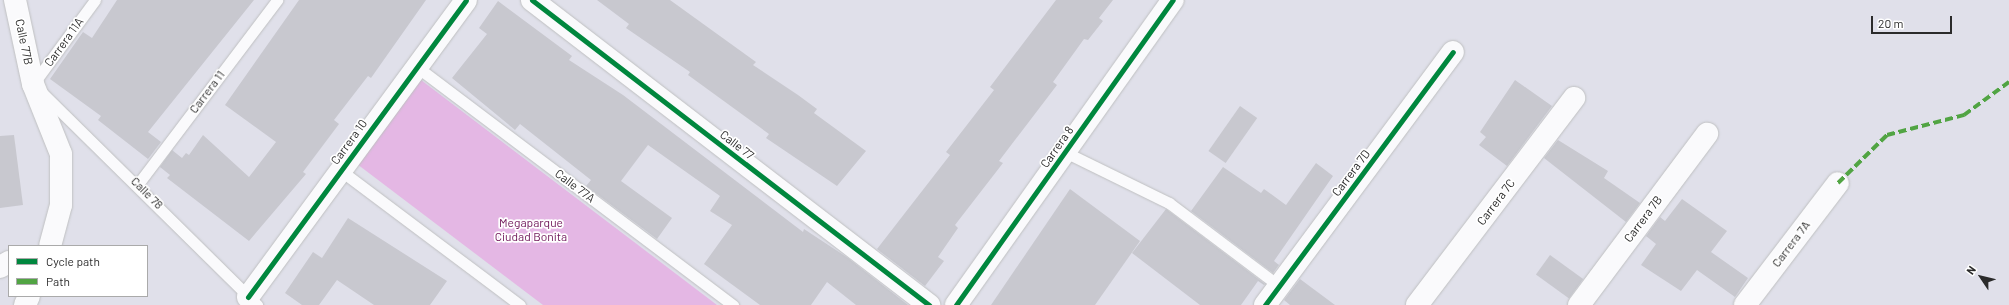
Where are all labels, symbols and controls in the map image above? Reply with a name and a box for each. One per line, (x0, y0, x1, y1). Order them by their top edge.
scale bar (1873, 8, 1954, 34)
street label: Carrera 11A (41, 15, 87, 69)
text: 20 m (1878, 16, 1904, 30)
street label: Calle 77B (12, 18, 36, 66)
street label: Carrera 11 (186, 68, 228, 116)
street label: Carrera 10 (328, 117, 370, 167)
street label: Carrera 8 (1037, 123, 1077, 171)
street label: Calle 77 (717, 127, 757, 163)
street label: Carrera 7D (1329, 147, 1373, 199)
street label: Calle 77A (552, 166, 598, 206)
street label: Calle 78 (128, 174, 166, 212)
street label: Carrera 7C (1474, 176, 1518, 228)
street label: Carrera 7B (1621, 193, 1665, 245)
park label: Megaparque Ciudad Bonita (495, 216, 567, 244)
street label: Carrera 7A (1769, 218, 1813, 270)
legend (8, 245, 148, 297)
text: Cycle path (46, 254, 100, 268)
north arrow (1961, 257, 2001, 297)
text: N (1963, 263, 1978, 277)
text: Path (46, 274, 70, 288)

